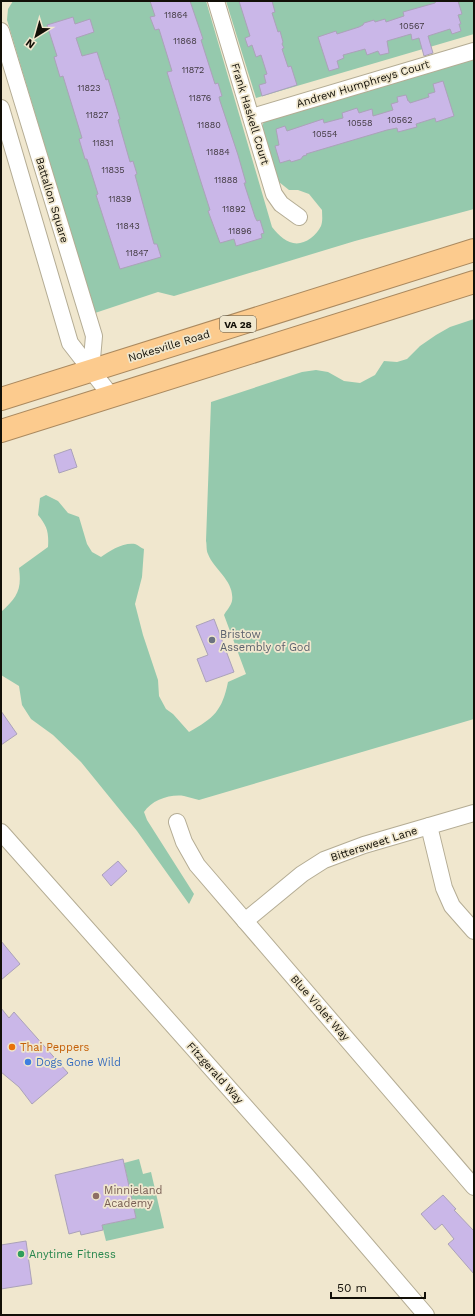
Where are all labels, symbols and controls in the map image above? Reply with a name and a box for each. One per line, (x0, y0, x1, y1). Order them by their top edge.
house number: 11864 (164, 10, 188, 20)
north arrow (16, 16, 56, 56)
house number: 10567 (400, 21, 424, 31)
text: N (23, 36, 37, 51)
house number: 11868 (173, 36, 197, 46)
street label: Andrew Humphreys Court (295, 57, 431, 110)
street label: Frank Haskell Court (228, 62, 272, 167)
house number: 11872 (182, 65, 204, 75)
house number: 11823 (77, 83, 101, 93)
house number: 11876 (189, 93, 211, 103)
house number: 11827 (86, 110, 108, 120)
house number: 10562 (387, 115, 413, 125)
house number: 10558 (347, 118, 373, 128)
house number: 11880 (197, 120, 221, 130)
house number: 10554 (312, 129, 338, 139)
house number: 11831 (92, 138, 114, 148)
house number: 11884 (206, 147, 230, 157)
street label: Battalion Square (33, 156, 71, 244)
house number: 11835 (102, 165, 124, 175)
house number: 11888 (214, 175, 238, 185)
house number: 11839 (108, 194, 132, 204)
house number: 11892 (222, 204, 246, 214)
house number: 11843 (116, 221, 140, 231)
house number: 11896 (228, 226, 252, 236)
house number: 11847 (126, 248, 148, 258)
road number: VA 28 (220, 316, 256, 332)
street label: Nokesville Road (126, 327, 212, 365)
place label: Bristow Assembly of God (220, 628, 310, 654)
marker: Bristow Assembly of God (207, 635, 217, 645)
street label: Bittersweet Lane (329, 824, 419, 864)
street label: Blue Violet Way (288, 972, 352, 1044)
street label: Fitzgerald Way (184, 1040, 246, 1107)
place label: Thai Peppers (20, 1041, 89, 1054)
marker: Thai Peppers (7, 1042, 17, 1052)
place label: Dogs Gone Wild (36, 1056, 121, 1069)
marker: Dogs Gone Wild (23, 1057, 33, 1067)
place label: Minnieland Academy (104, 1184, 163, 1210)
marker: Minnieland Academy (91, 1191, 101, 1201)
place label: Anytime Fitness (29, 1248, 116, 1261)
marker: Anytime Fitness (16, 1249, 26, 1259)
scale bar (331, 1274, 425, 1300)
text: 50 m (337, 1281, 367, 1295)

